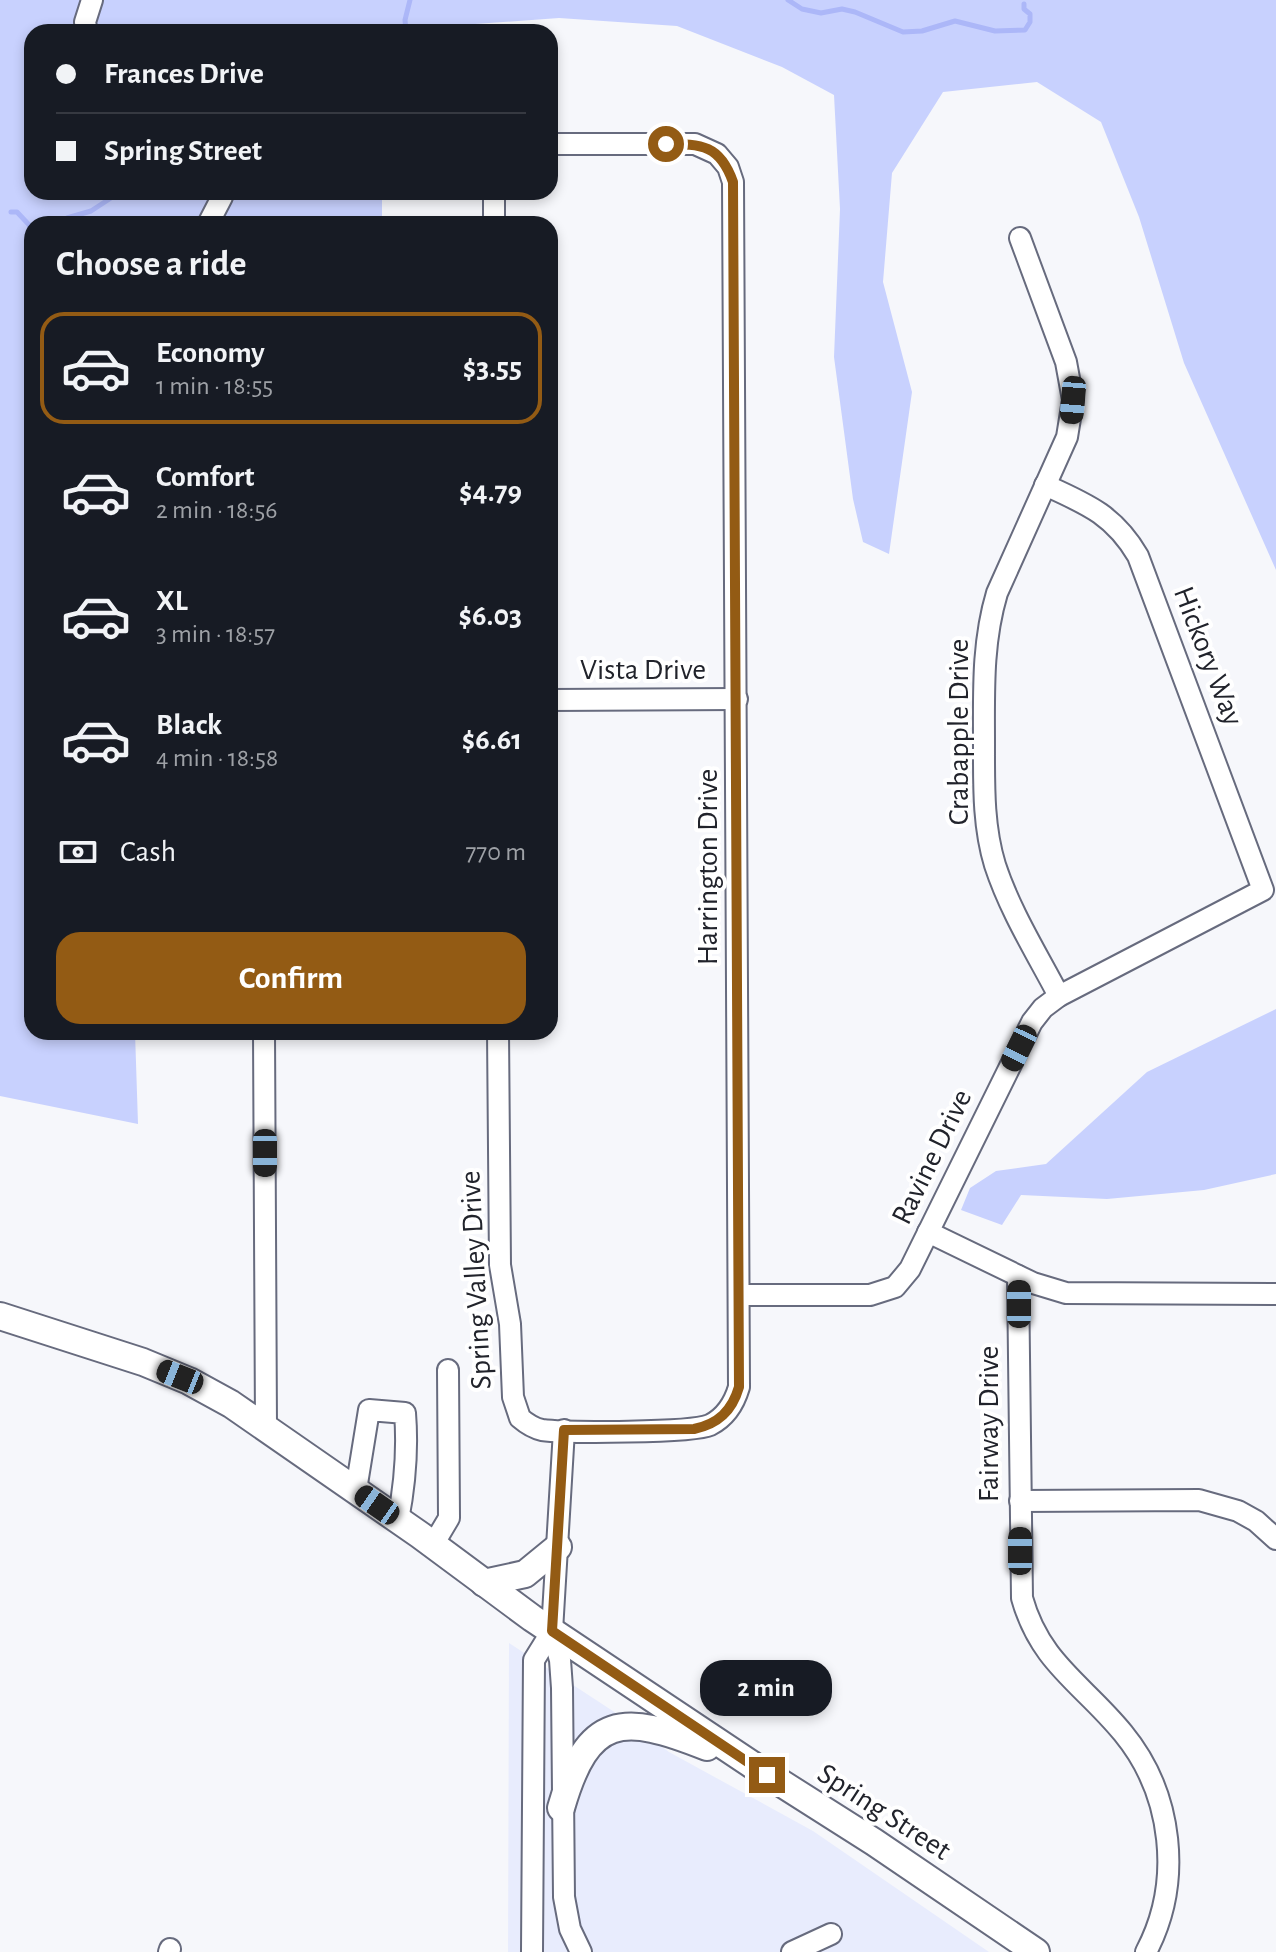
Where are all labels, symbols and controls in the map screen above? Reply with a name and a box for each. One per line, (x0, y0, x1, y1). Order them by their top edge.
text: Frances Drive (104, 59, 264, 89)
route start (648, 126, 684, 162)
text: Spring Street (104, 136, 262, 166)
text: Choose a ride (56, 246, 246, 282)
icon: car (60, 332, 132, 404)
text: Economy (156, 338, 265, 368)
text: $3.55 (463, 353, 522, 383)
text: 1 min · 18:55 (156, 373, 273, 399)
car (1059, 375, 1087, 425)
icon: car (60, 456, 132, 528)
text: Comfort (156, 462, 255, 492)
text: $4.79 (459, 477, 522, 507)
text: 2 min · 18:56 (156, 497, 277, 523)
icon: car (60, 580, 132, 652)
street label: Hickory Way (1168, 582, 1248, 730)
text: XL (156, 586, 188, 616)
text: $6.03 (459, 601, 522, 631)
text: 3 min · 18:57 (156, 621, 275, 647)
street label: Crabapple Drive (944, 639, 974, 825)
street label: Vista Drive (580, 655, 706, 685)
icon: car (60, 704, 132, 776)
text: Black (156, 710, 222, 740)
text: $6.61 (462, 725, 522, 755)
text: 4 min · 18:58 (156, 745, 278, 771)
street label: Harrington Drive (693, 769, 723, 965)
icon: cash (56, 830, 100, 874)
text: Cash (120, 837, 176, 867)
text: 770 m (465, 839, 526, 865)
button: Confirm (56, 932, 526, 1024)
car (998, 1021, 1040, 1075)
street label: Ravine Drive (886, 1085, 978, 1229)
car (253, 1129, 277, 1177)
street label: Spring Valley Drive (455, 1170, 497, 1390)
car (1007, 1280, 1031, 1328)
street label: Fairway Drive (974, 1346, 1004, 1502)
car (153, 1357, 207, 1397)
car (350, 1481, 404, 1529)
car (1008, 1527, 1032, 1575)
callout: 2 min (701, 1659, 833, 1715)
text: 2 min (737, 1675, 795, 1701)
route end (749, 1757, 785, 1793)
street label: Spring Street (812, 1758, 956, 1866)

